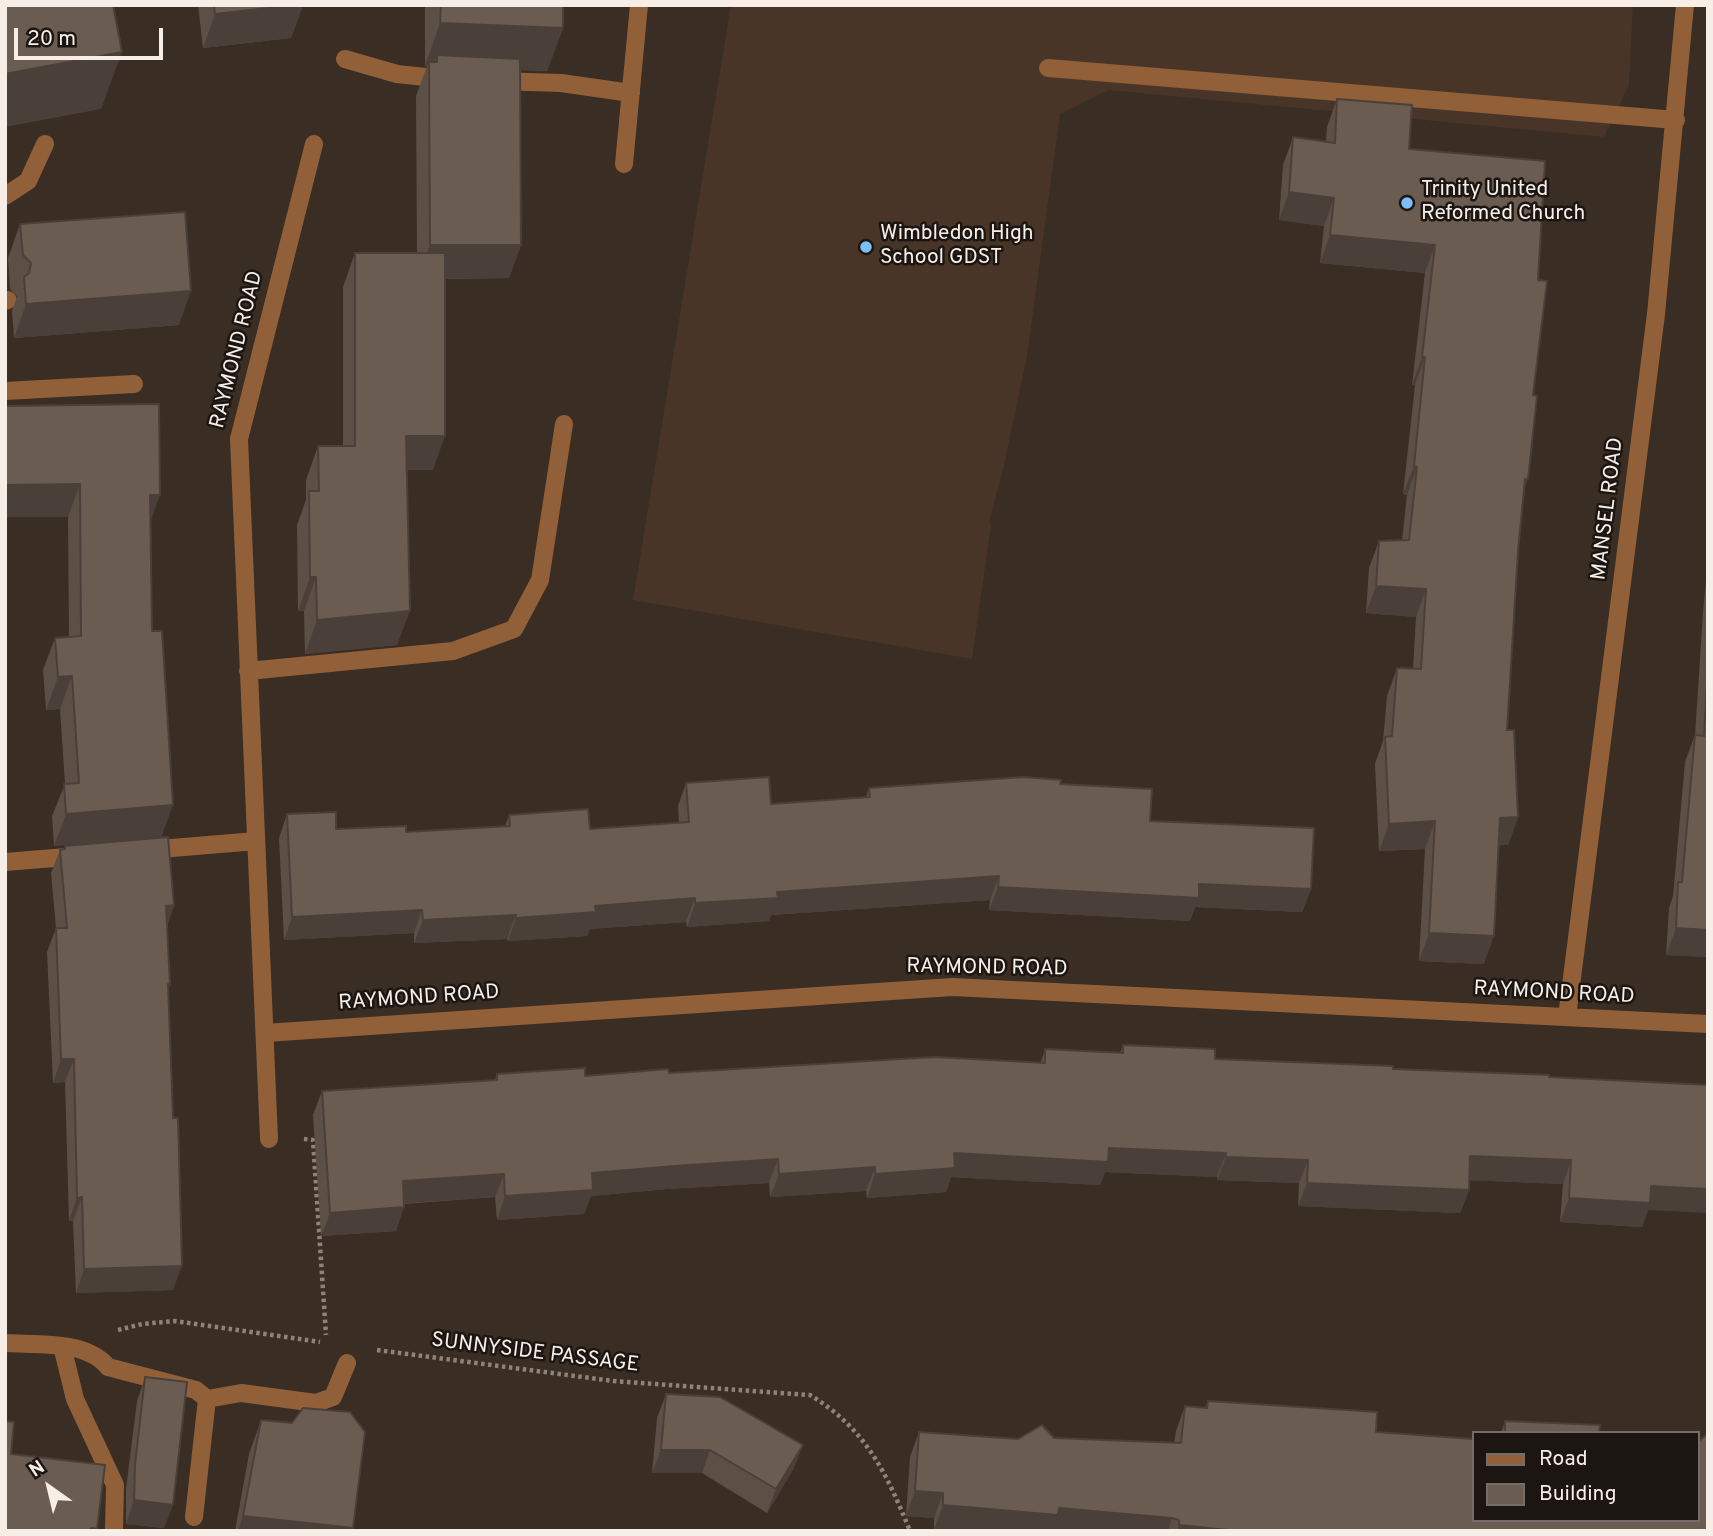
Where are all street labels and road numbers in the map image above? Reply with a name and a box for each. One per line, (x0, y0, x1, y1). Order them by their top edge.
street label: RAYMOND ROAD (206, 269, 270, 431)
street label: MANSEL ROAD (1588, 436, 1630, 582)
street label: RAYMOND ROAD (906, 955, 1068, 983)
street label: RAYMOND ROAD (1473, 977, 1635, 1011)
street label: RAYMOND ROAD (338, 981, 500, 1017)
street label: SUNNYSIDE PASSAGE (430, 1329, 640, 1379)

